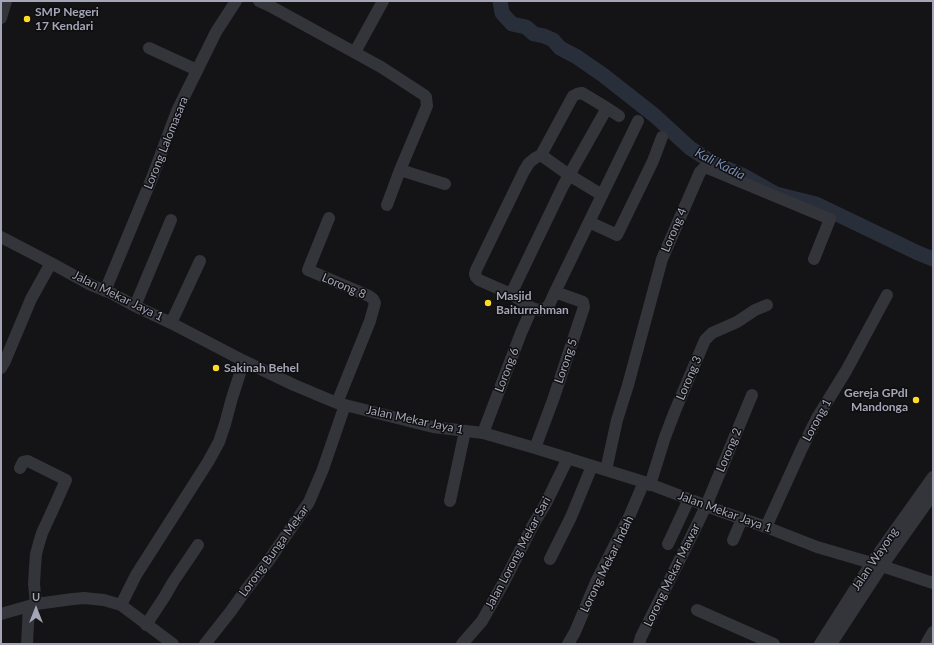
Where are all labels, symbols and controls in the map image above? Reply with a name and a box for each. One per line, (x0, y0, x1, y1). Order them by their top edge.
place label: SMP Negeri 17 Kendari (35, 5, 99, 33)
marker: SMP Negeri 17 Kendari (22, 14, 32, 24)
street label: Lorong Lalomasara (141, 95, 191, 191)
water label: Kali Kadia (692, 145, 748, 183)
street label: Lorong 4 (658, 206, 690, 254)
street label: Jalan Mekar Jaya 1 (70, 268, 166, 324)
street label: Lorong 8 (320, 270, 368, 302)
place label: Masjid Baiturrahman (496, 289, 569, 317)
marker: Masjid Baiturrahman (483, 298, 493, 308)
street label: Lorong 5 (552, 337, 580, 385)
street label: Lorong 6 (492, 346, 522, 394)
street label: Lorong 3 (673, 354, 705, 402)
place label: Sakinah Behel (224, 361, 299, 375)
marker: Sakinah Behel (211, 363, 221, 373)
place label: Gereja GPdI Mandonga (844, 386, 908, 414)
marker: Gereja GPdI Mandonga (911, 395, 921, 405)
street label: Lorong 1 (799, 396, 835, 444)
street label: Jalan Mekar Jaya 1 (365, 403, 465, 437)
street label: Lorong 2 (713, 426, 745, 474)
street label: Jalan Mekar Jaya 1 (676, 488, 774, 536)
street label: Jalan Lorong Mekar Sari (482, 494, 554, 612)
street label: Lorong Bunga Mekar (236, 502, 312, 600)
street label: Lorong Mekar Indah (577, 513, 637, 615)
street label: Lorong Mekar Mawar (641, 521, 703, 629)
street label: Jalan Wayong (849, 525, 901, 593)
north arrow (16, 589, 56, 629)
text: U (32, 590, 40, 603)

